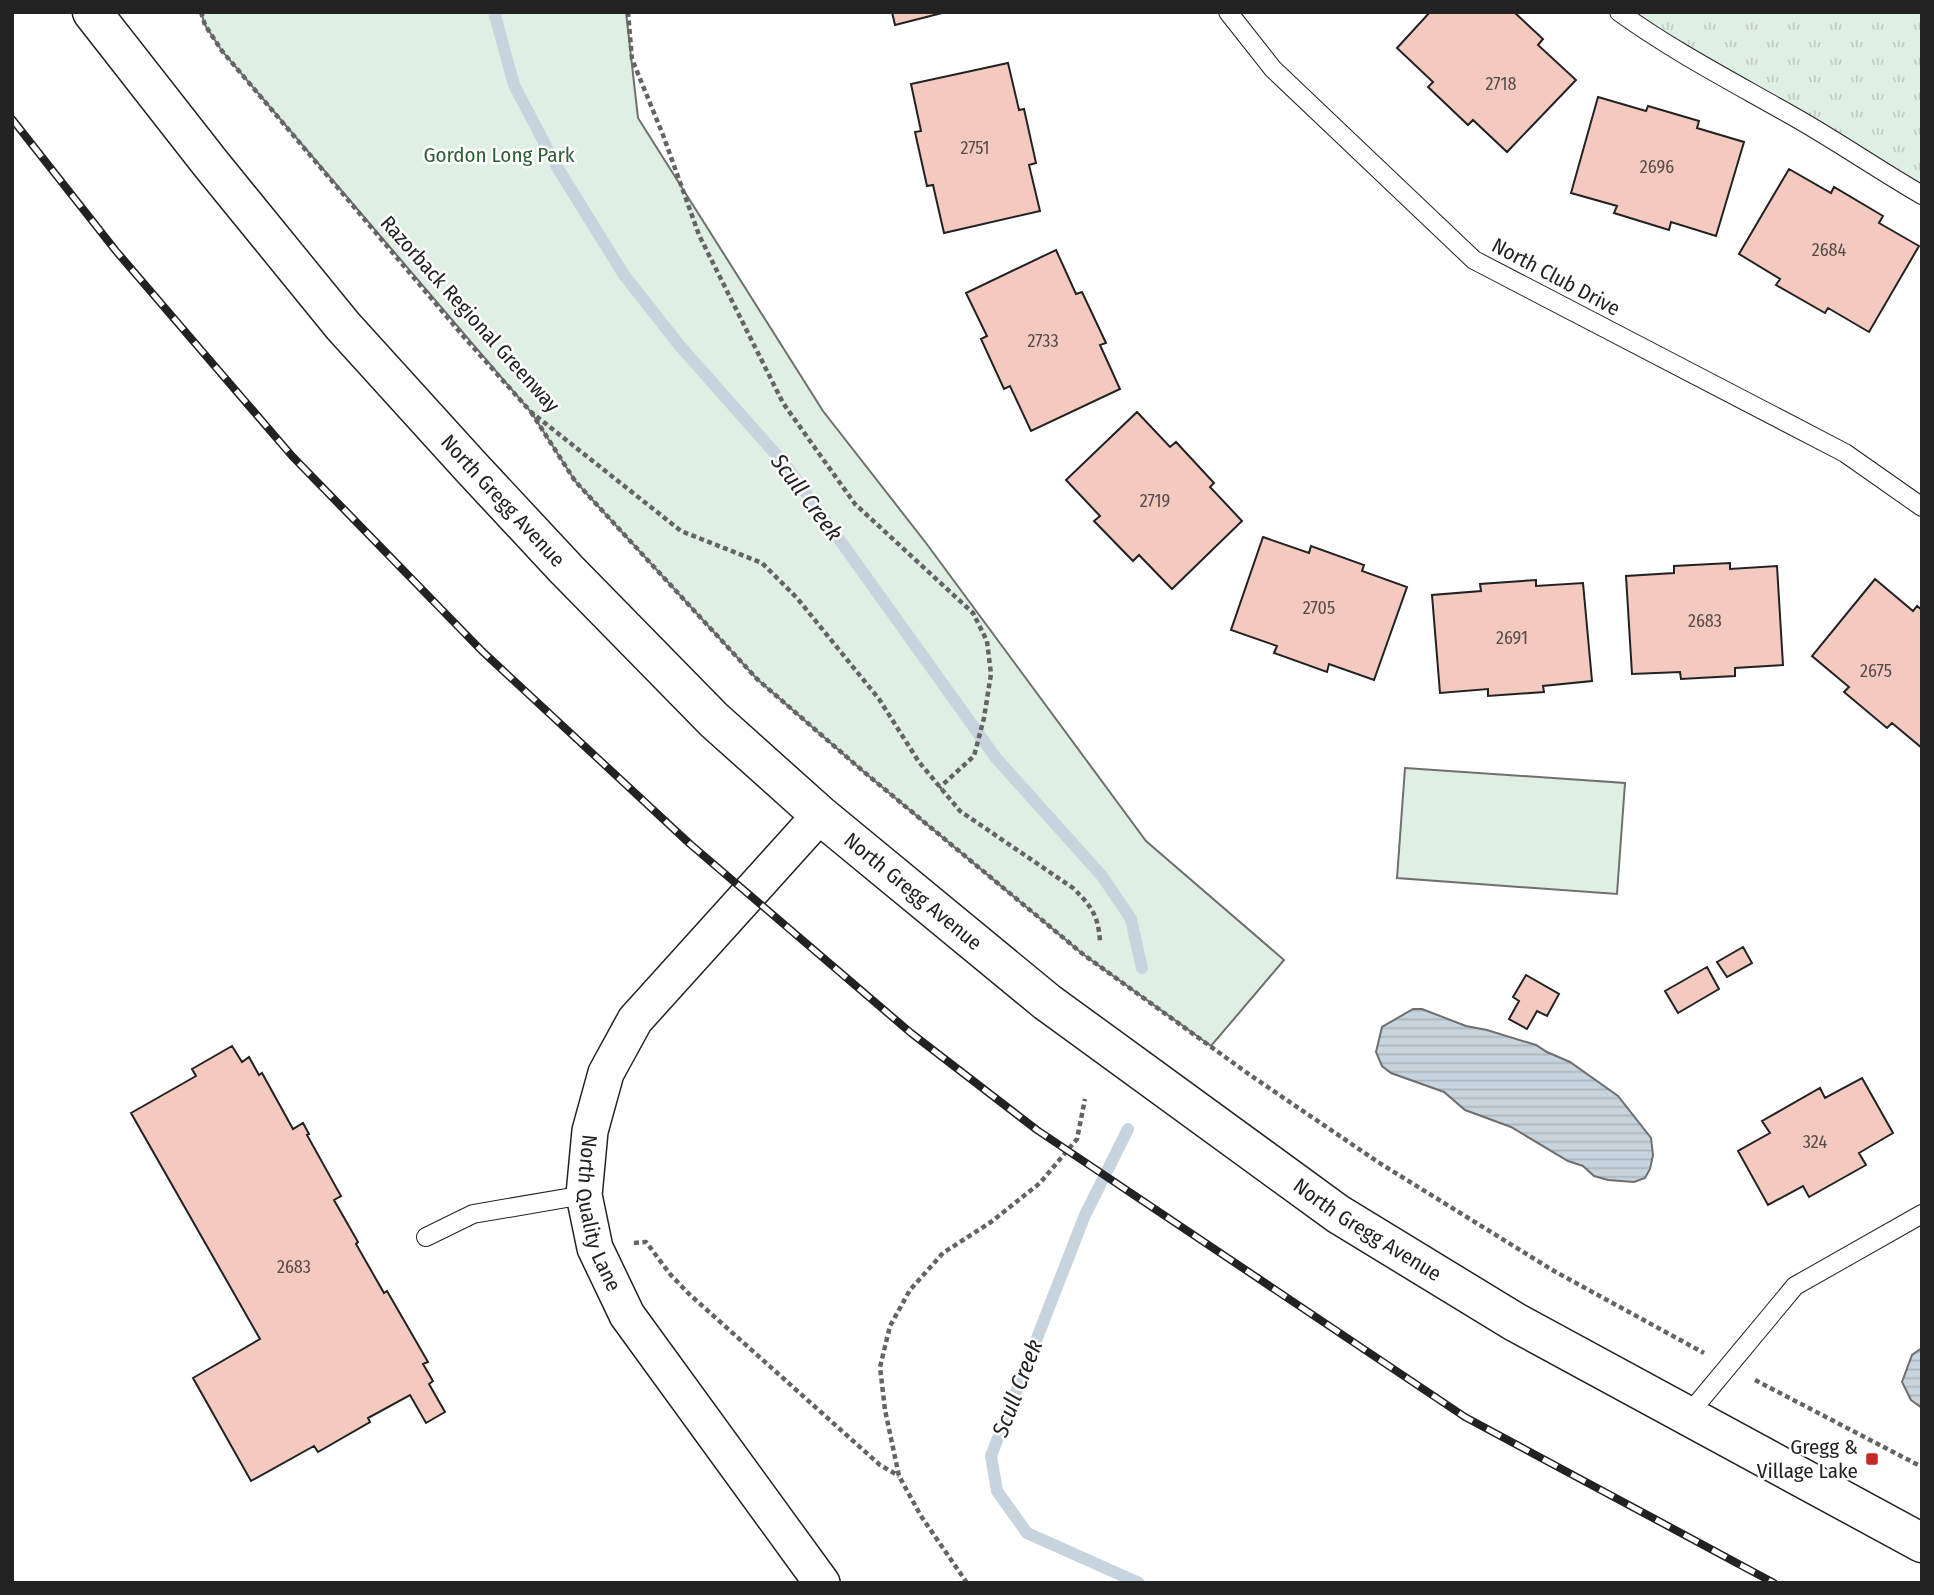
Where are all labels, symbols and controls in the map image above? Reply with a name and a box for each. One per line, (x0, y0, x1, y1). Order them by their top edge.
house number: 2718 (1486, 73, 1516, 95)
house number: 2751 (960, 137, 990, 159)
park label: Gordon Long Park (423, 142, 575, 168)
house number: 2696 (1640, 156, 1674, 178)
street label: Razorback Regional Greenway (375, 210, 566, 418)
street label: North Club Drive (1487, 232, 1625, 322)
house number: 2684 (1812, 239, 1847, 261)
house number: 2733 (1027, 330, 1059, 352)
street label: North Gregg Avenue (435, 429, 571, 573)
water label: Scull Creek (765, 447, 849, 546)
house number: 2719 (1140, 490, 1170, 512)
house number: 2705 (1303, 597, 1335, 619)
house number: 2683 (1688, 610, 1722, 632)
house number: 2691 (1496, 627, 1528, 649)
house number: 2675 (1860, 660, 1892, 682)
street label: North Gregg Avenue (839, 827, 987, 956)
house number: 324 (1803, 1131, 1827, 1153)
street label: North Quality Lane (570, 1133, 627, 1296)
street label: North Gregg Avenue (1288, 1173, 1446, 1287)
house number: 2683 (277, 1256, 311, 1278)
water label: Scull Creek (985, 1335, 1048, 1441)
place label: Gregg & Village Lake (1757, 1434, 1858, 1484)
marker: Gregg & Village Lake (1864, 1451, 1880, 1467)

